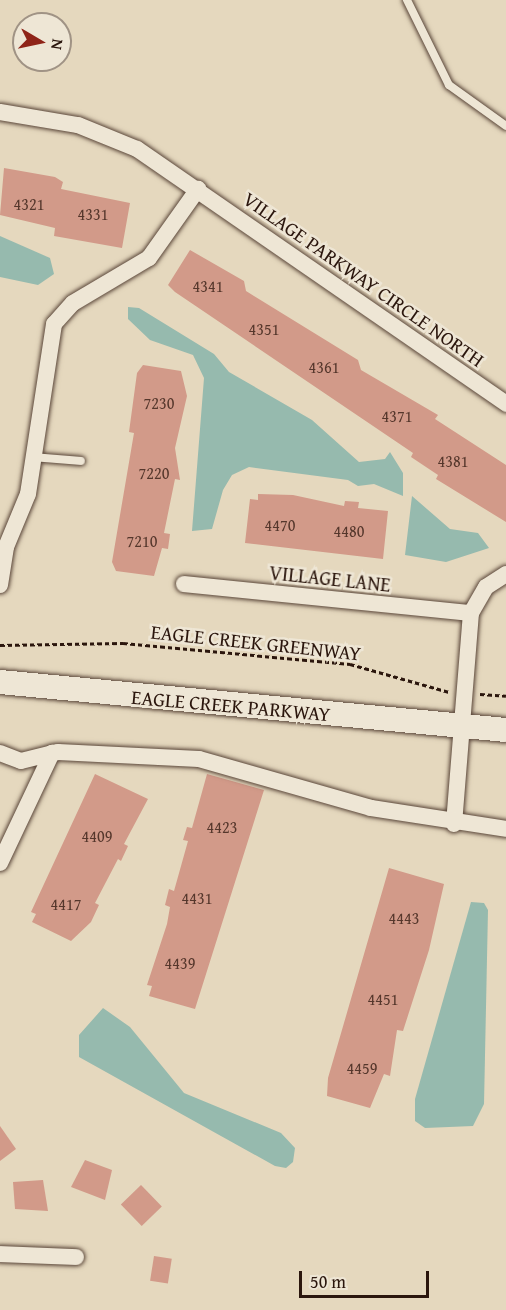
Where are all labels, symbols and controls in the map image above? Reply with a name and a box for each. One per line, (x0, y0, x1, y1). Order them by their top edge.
north arrow (12, 12, 72, 72)
text: N (45, 37, 70, 52)
street label: VILLAGE PARKWAY CIRCLE NORTH (239, 186, 489, 372)
house number: 4321 (14, 194, 44, 214)
house number: 4331 (78, 204, 108, 224)
house number: 4341 (193, 276, 223, 296)
house number: 4351 (249, 319, 279, 339)
house number: 4361 (309, 357, 339, 377)
house number: 7230 (144, 393, 174, 413)
house number: 4371 (382, 406, 412, 426)
house number: 4381 (438, 451, 468, 471)
house number: 7220 (139, 463, 169, 483)
house number: 4470 (265, 515, 295, 535)
house number: 4480 (334, 521, 364, 541)
house number: 7210 (127, 531, 157, 551)
street label: VILLAGE LANE (268, 560, 392, 596)
street label: EAGLE CREEK GREENWAY (150, 619, 362, 665)
street label: EAGLE CREEK PARKWAY (130, 684, 332, 726)
house number: 4423 (207, 817, 237, 837)
house number: 4409 (82, 826, 112, 846)
house number: 4431 (182, 888, 212, 908)
house number: 4417 (51, 894, 81, 914)
house number: 4443 (389, 908, 419, 928)
house number: 4439 (165, 953, 195, 973)
house number: 4451 (368, 989, 398, 1009)
house number: 4459 (347, 1058, 377, 1078)
scale bar (302, 1259, 432, 1297)
text: 50 m (310, 1268, 346, 1295)

